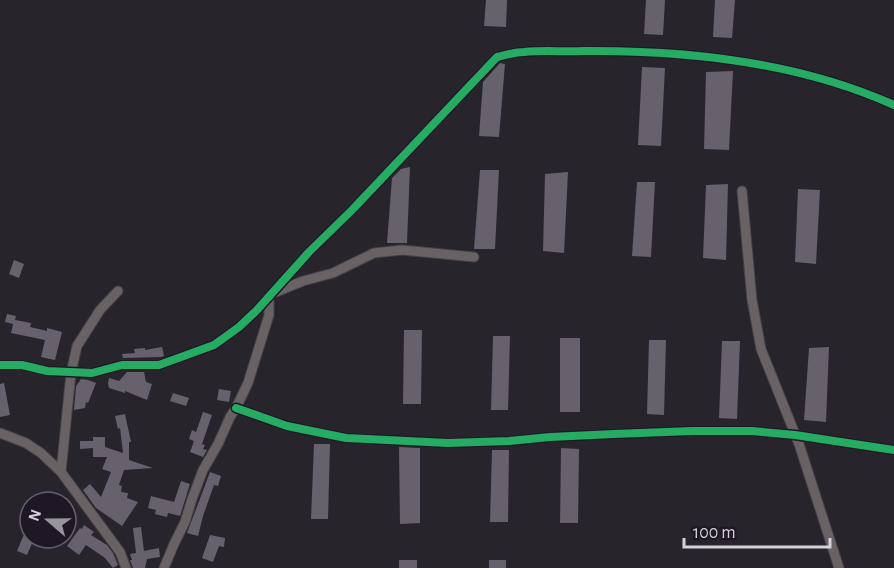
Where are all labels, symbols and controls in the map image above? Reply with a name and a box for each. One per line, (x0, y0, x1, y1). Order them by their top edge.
north arrow (18, 490, 78, 550)
text: N (25, 507, 44, 523)
scale bar (684, 511, 830, 549)
text: 100 m (693, 524, 736, 542)

